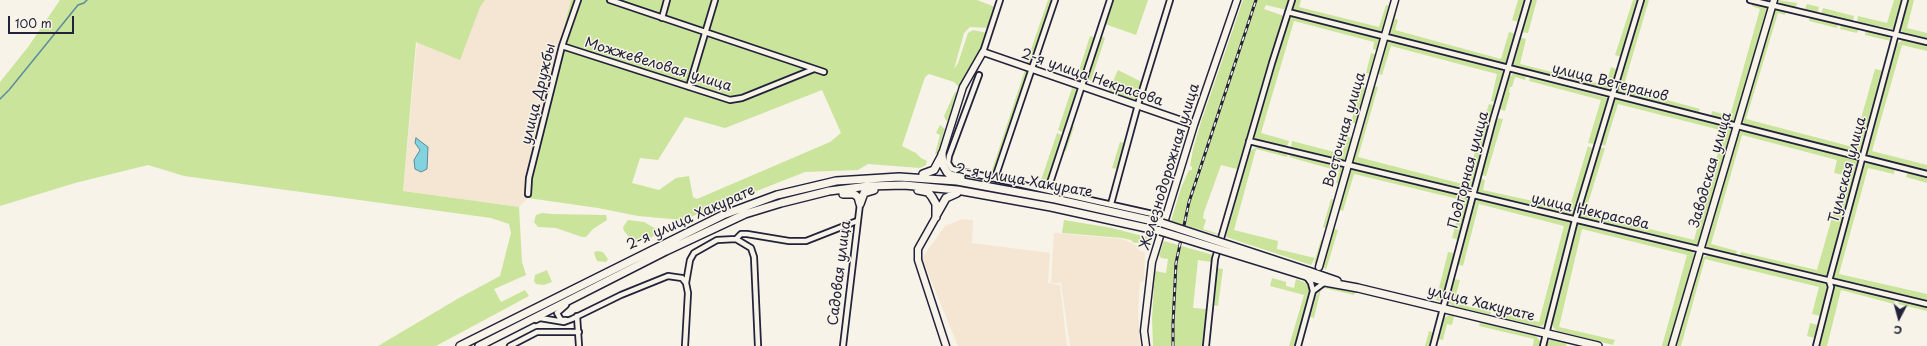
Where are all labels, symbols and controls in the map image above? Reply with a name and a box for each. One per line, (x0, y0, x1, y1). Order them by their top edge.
scale bar (10, 8, 76, 34)
text: 100 m (15, 14, 52, 32)
street label: Можжевеловая улица (582, 35, 734, 95)
street label: улица Дружбы (518, 42, 560, 146)
street label: 2-я улица Некрасова (1019, 46, 1165, 110)
street label: улица Ветеранов (1550, 60, 1670, 106)
street label: Восточная улица (1321, 70, 1369, 190)
street label: Железнодорожная улица (1137, 82, 1203, 252)
street label: Подгорная улица (1445, 110, 1493, 230)
street label: Заводская улица (1687, 110, 1735, 230)
street label: Тульская улица (1826, 115, 1870, 225)
street label: 2-я улица Хакурате (954, 161, 1094, 201)
street label: 2-я улица Хакурате (624, 182, 758, 254)
street label: улица Некрасова (1529, 190, 1651, 234)
street label: Садовая улица (825, 219, 855, 327)
street label: улица Хакурате (1426, 283, 1536, 325)
north arrow (1879, 298, 1919, 338)
text: С (1893, 322, 1903, 339)

